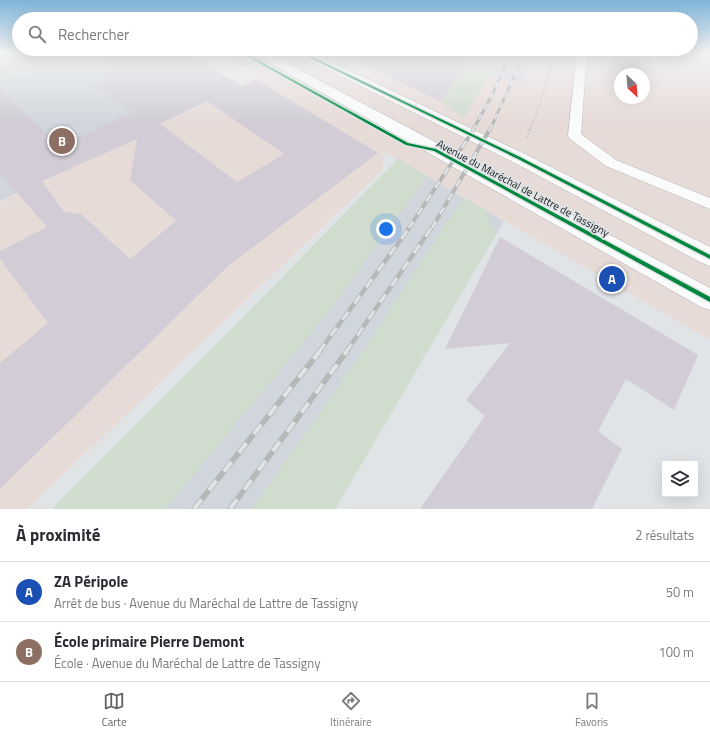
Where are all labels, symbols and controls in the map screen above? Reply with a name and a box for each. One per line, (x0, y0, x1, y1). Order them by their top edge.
search box (12, 12, 698, 56)
icon: search (26, 23, 48, 45)
text: Rechercher (58, 23, 129, 46)
north arrow (614, 68, 650, 104)
pin: B (49, 126, 75, 156)
street label: Avenue du Maréchal de Lattre de Tassigny (434, 135, 613, 241)
your location (376, 219, 396, 239)
pin: A (599, 264, 625, 294)
map controls (662, 461, 698, 497)
button: layers (662, 461, 698, 497)
text: À proximité (16, 522, 100, 548)
text: 2 résultats (635, 525, 694, 545)
text: ZA Péripole (54, 570, 128, 593)
text: A (25, 582, 33, 602)
text: 50 m (666, 582, 694, 602)
text: Arrêt de bus · Avenue du Maréchal de Lattre de Tassigny (54, 593, 358, 613)
text: École primaire Pierre Demont (54, 630, 244, 653)
text: B (25, 642, 33, 662)
text: 100 m (658, 642, 694, 662)
text: École · Avenue du Maréchal de Lattre de Tassigny (54, 653, 320, 673)
tab: Carte (102, 690, 126, 730)
tab: Itinéraire (330, 690, 371, 730)
tab: Favoris (575, 690, 608, 730)

